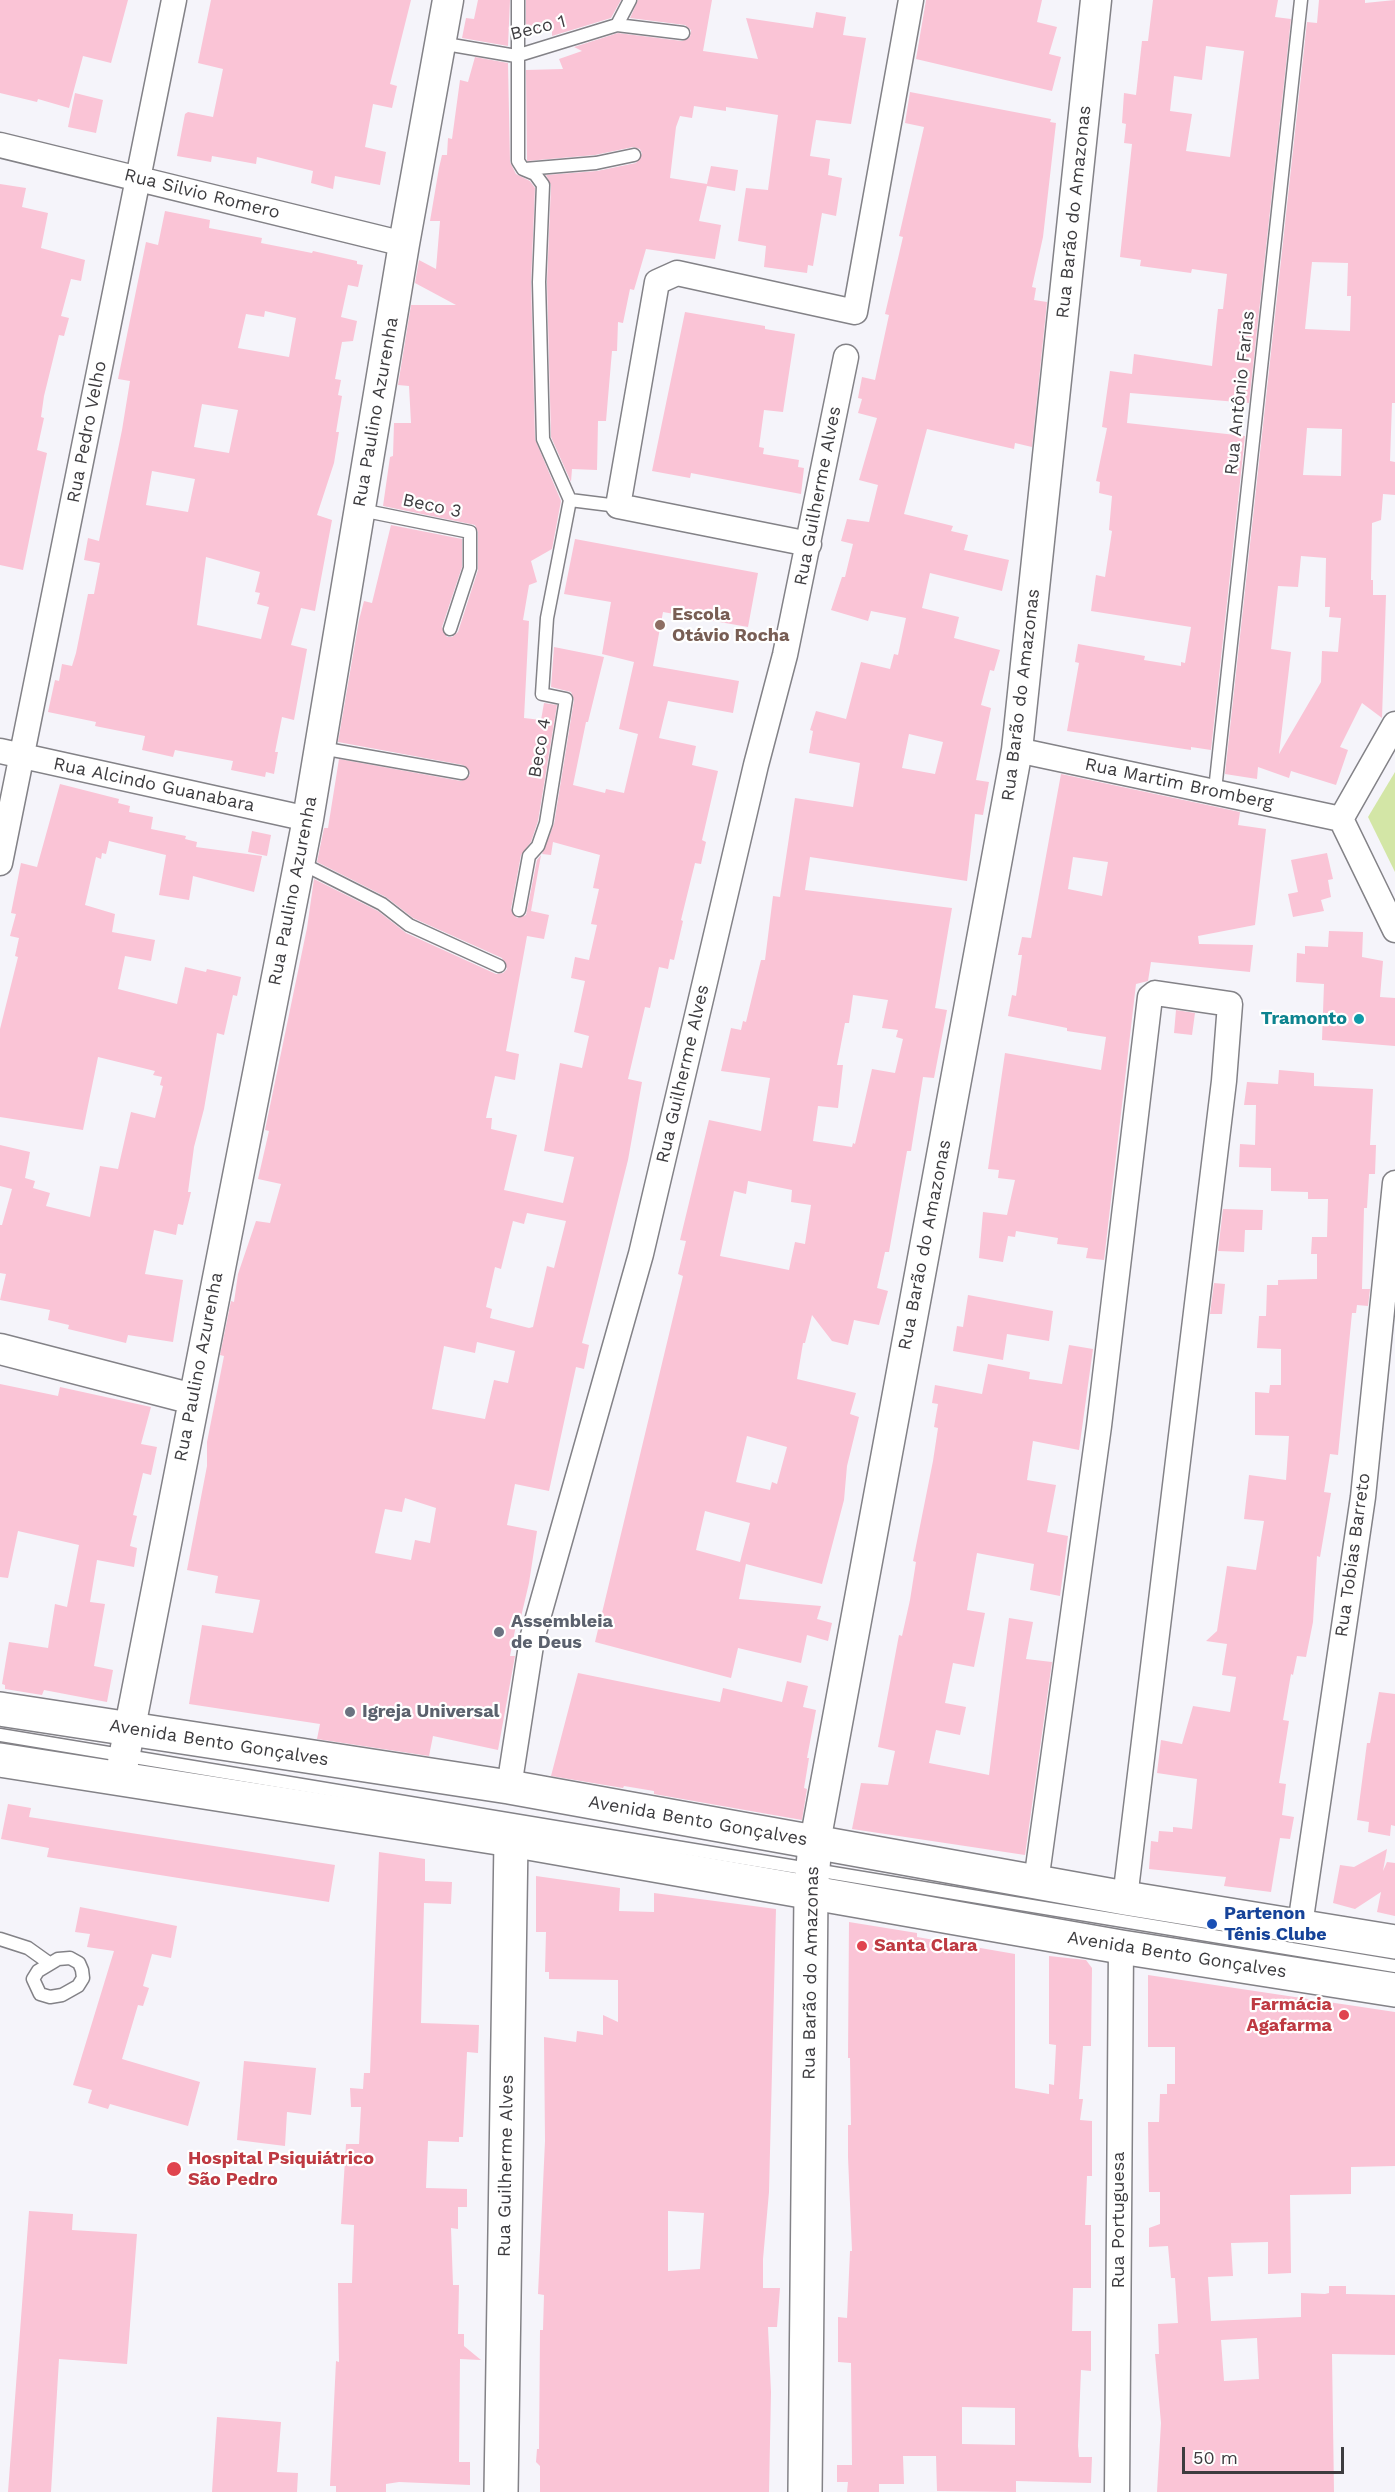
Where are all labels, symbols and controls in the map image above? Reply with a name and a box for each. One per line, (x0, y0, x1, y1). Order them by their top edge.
street label: Beco 1 (508, 11, 568, 45)
street label: Rua Barão do Amazonas (1052, 105, 1096, 319)
street label: Rua Silvio Romero (122, 164, 282, 224)
street label: Rua Antônio Farias (1221, 310, 1259, 476)
street label: Rua Paulino Azurenha (349, 315, 403, 509)
street label: Rua Pedro Velho (63, 359, 111, 505)
street label: Rua Guilherme Alves (790, 404, 846, 588)
street label: Beco 3 (401, 489, 463, 523)
street label: Rua Barão do Amazonas (997, 588, 1045, 802)
place label: Escola Otávio Rocha (672, 604, 789, 646)
marker: Escola Otávio Rocha (653, 618, 667, 632)
street label: Beco 4 (524, 717, 556, 779)
street label: Rua Alcindo Guanabara (51, 753, 257, 817)
street label: Rua Martim Bromberg (1083, 753, 1275, 815)
street label: Rua Paulino Azurenha (264, 795, 322, 987)
street label: Rua Guilherme Alves (652, 983, 714, 1165)
place label: Tramonto (1261, 1008, 1347, 1030)
marker: Tramonto (1352, 1012, 1366, 1026)
street label: Rua Barão do Amazonas (894, 1138, 956, 1352)
street label: Rua Paulino Azurenha (170, 1271, 228, 1463)
street label: Rua Tobias Barreto (1331, 1472, 1375, 1638)
place label: Assembleia de Deus (511, 1611, 613, 1654)
marker: Assembleia de Deus (492, 1625, 506, 1639)
place label: Igreja Universal (362, 1701, 499, 1723)
marker: Igreja Universal (343, 1705, 357, 1719)
street label: Avenida Bento Gonçalves (108, 1715, 330, 1771)
street label: Avenida Bento Gonçalves (587, 1791, 809, 1851)
street label: Rua Barão do Amazonas (798, 1866, 824, 2080)
place label: Partenon Tênis Clube (1224, 1903, 1327, 1946)
marker: Partenon Tênis Clube (1205, 1917, 1219, 1931)
street label: Avenida Bento Gonçalves (1066, 1927, 1288, 1983)
place label: Santa Clara (874, 1935, 977, 1957)
marker: Santa Clara (855, 1939, 869, 1953)
place label: Farmácia Agafarma (1247, 1994, 1332, 2036)
marker: Farmácia Agafarma (1337, 2008, 1351, 2022)
street label: Rua Guilherme Alves (494, 2075, 518, 2257)
place label: Hospital Psiquiátrico São Pedro (188, 2148, 374, 2190)
street label: Rua Portuguesa (1108, 2151, 1130, 2289)
marker: Hospital Psiquiátrico São Pedro (165, 2160, 183, 2178)
scale bar (1185, 2435, 1347, 2473)
text: 50 m (1193, 2447, 1238, 2468)

